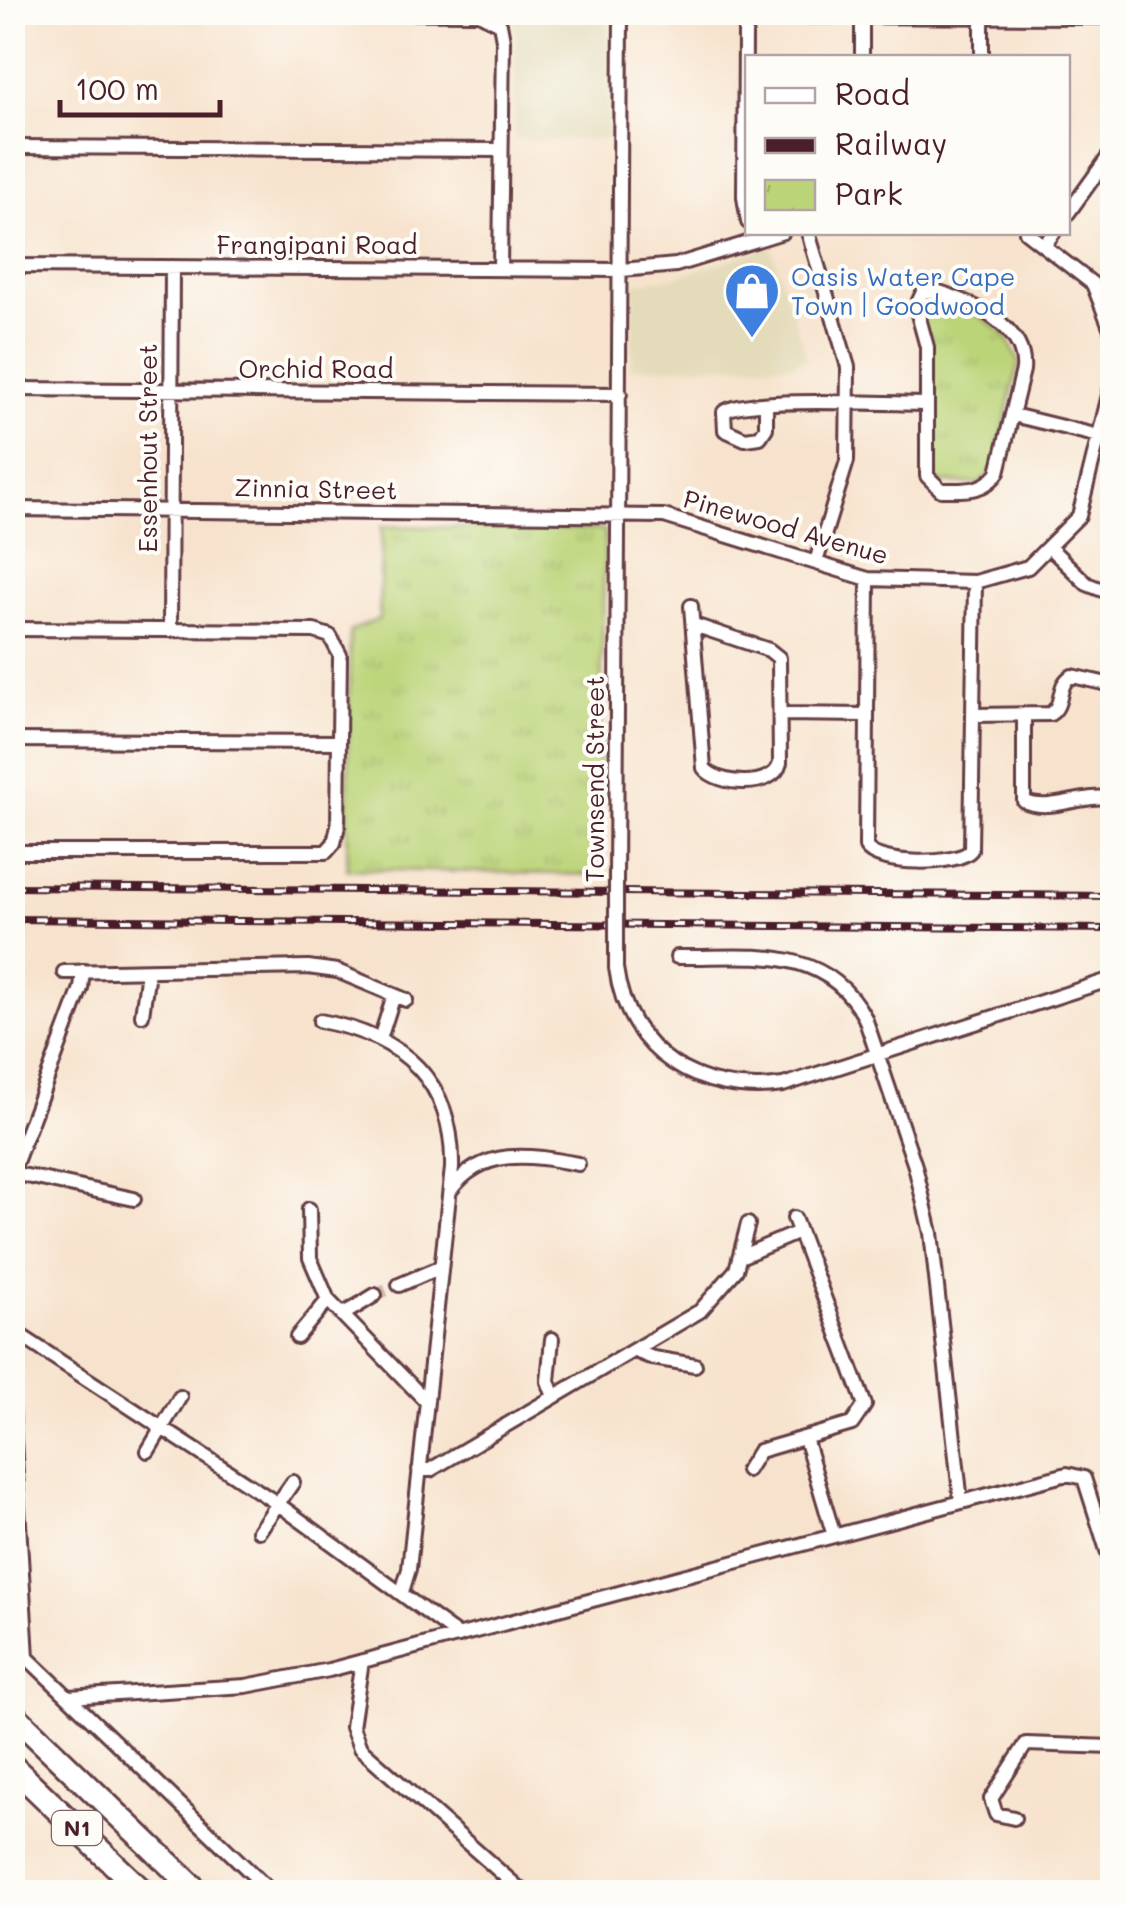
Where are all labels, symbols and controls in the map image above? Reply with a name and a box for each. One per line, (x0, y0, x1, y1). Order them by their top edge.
scale bar (60, 55, 220, 117)
legend (745, 55, 1070, 235)
text: 100 m (75, 68, 159, 108)
text: Road (835, 73, 910, 113)
text: Railway (835, 123, 947, 163)
text: Park (835, 173, 903, 213)
street label: Frangipani Road (217, 228, 417, 260)
place label: Oasis Water Cape Town | Goodwood (791, 260, 1015, 321)
shop icon: Oasis Water Cape Town | Goodwood (722, 261, 782, 340)
street label: Essenhout Street (131, 343, 163, 553)
street label: Orchid Road (239, 352, 393, 384)
street label: Zinnia Street (234, 471, 398, 505)
street label: Pinewood Avenue (680, 481, 892, 571)
street label: Townsend Street (578, 676, 610, 882)
road number: N1 (52, 1811, 102, 1845)

